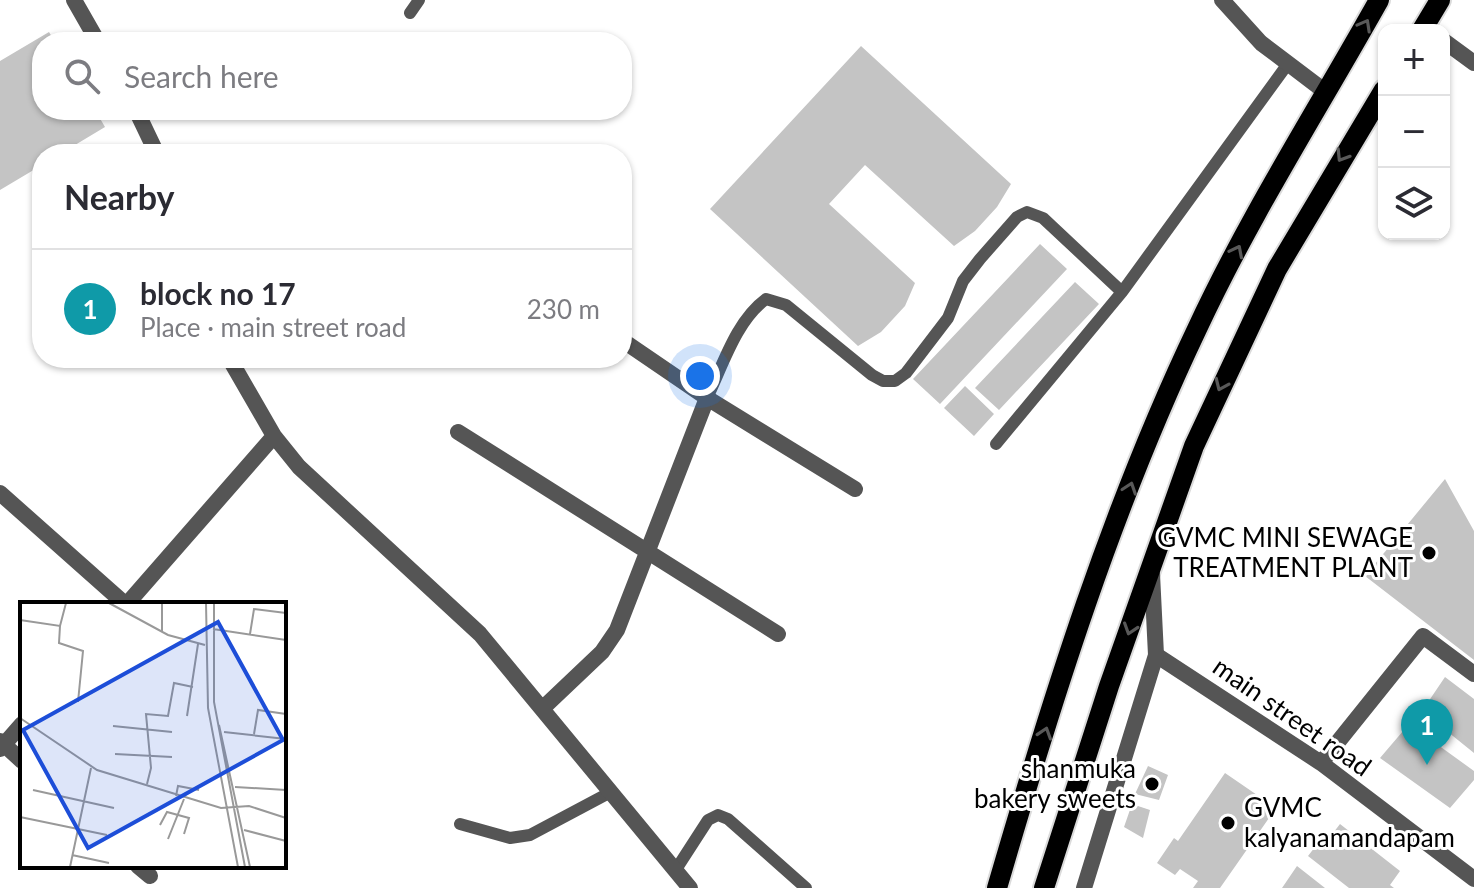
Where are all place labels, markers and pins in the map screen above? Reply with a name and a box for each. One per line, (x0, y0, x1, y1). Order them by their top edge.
place label: GVMC MINI SEWAGE TREATMENT PLANT (1157, 521, 1413, 583)
marker: GVMC MINI SEWAGE TREATMENT PLANT (1420, 544, 1438, 562)
pin: 1 (1401, 699, 1453, 765)
place label: shanmuka bakery sweets (974, 752, 1136, 814)
marker: shanmuka bakery sweets (1143, 775, 1161, 793)
place label: GVMC kalyanamandapam (1244, 791, 1455, 853)
marker: GVMC kalyanamandapam (1219, 814, 1237, 832)

